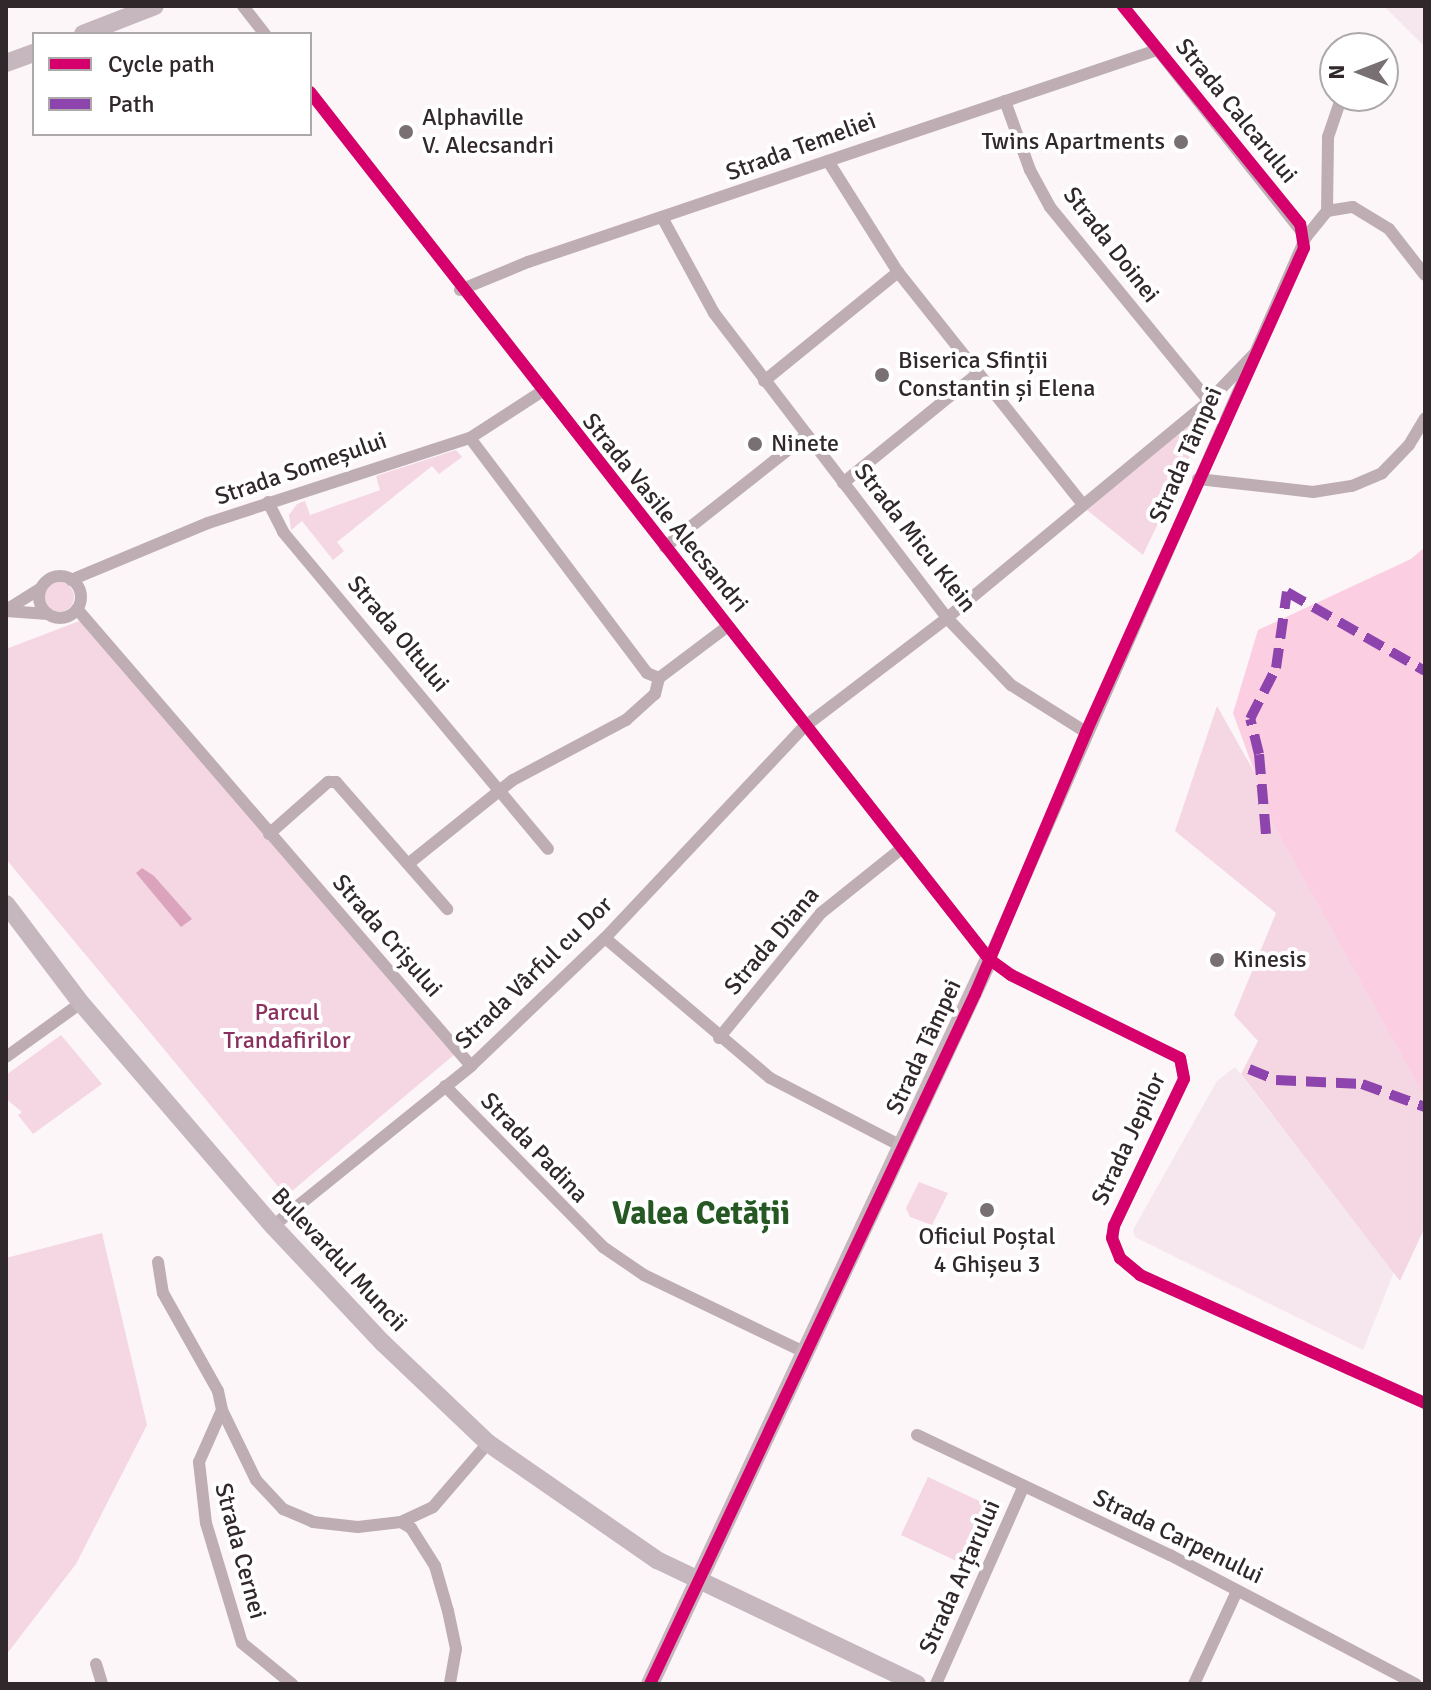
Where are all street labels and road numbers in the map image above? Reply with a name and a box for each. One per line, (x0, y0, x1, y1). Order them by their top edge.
street label: Strada Calcarului (1169, 33, 1303, 189)
street label: Strada Temeliei (722, 107, 880, 187)
street label: Strada Doinei (1057, 181, 1165, 309)
street label: Strada Tâmpei (1143, 383, 1229, 527)
street label: Strada Vasile Alecsandri (576, 408, 754, 618)
street label: Strada Someșului (211, 426, 391, 512)
street label: Strada Micu Klein (848, 458, 982, 618)
street label: Strada Oltului (341, 570, 455, 698)
street label: Strada Crișului (326, 869, 448, 1003)
street label: Strada Diana (719, 881, 825, 1001)
street label: Strada Vârful cu Dor (449, 891, 619, 1055)
street label: Strada Tâmpei (880, 975, 968, 1119)
street label: Strada Jepilor (1086, 1068, 1172, 1210)
street label: Strada Padina (474, 1087, 594, 1209)
street label: Bulevardul Muncii (265, 1182, 413, 1338)
street label: Strada Cernei (208, 1480, 272, 1622)
street label: Strada Carpenului (1088, 1483, 1268, 1591)
street label: Strada Arțarului (913, 1496, 1007, 1658)

